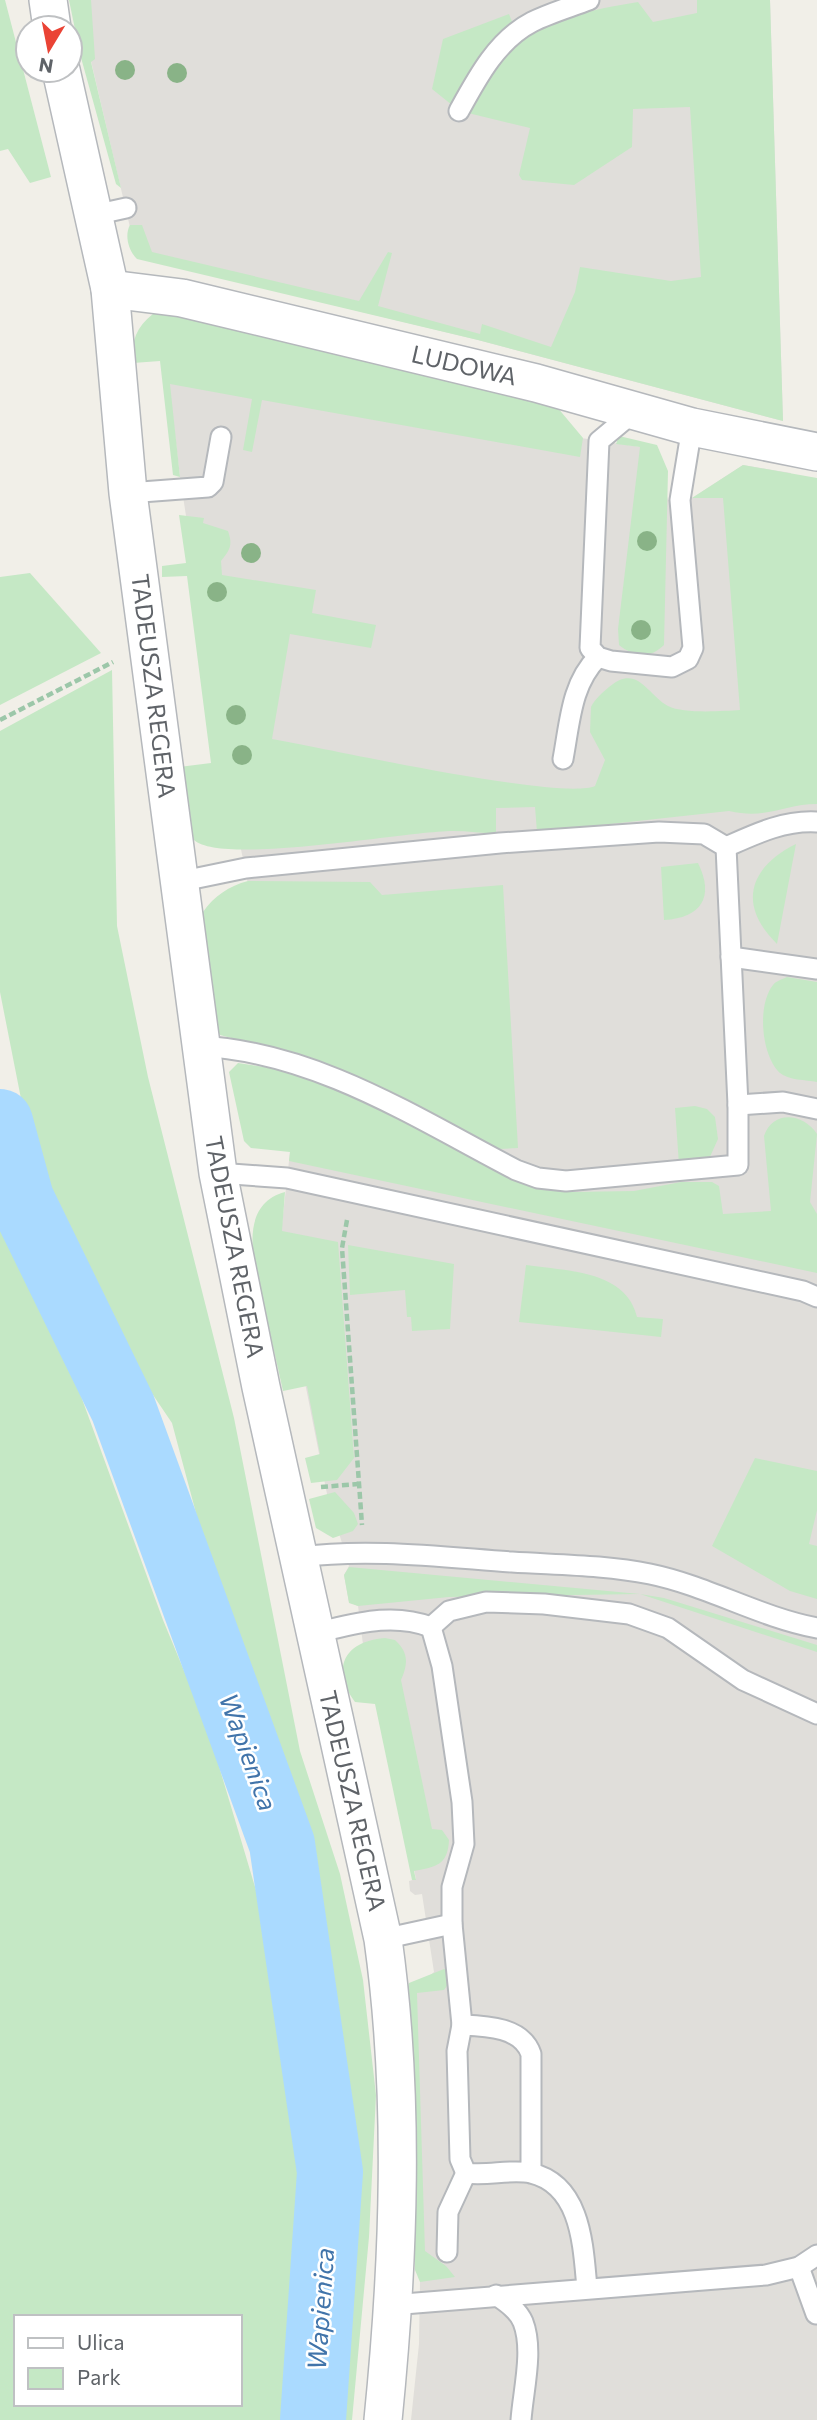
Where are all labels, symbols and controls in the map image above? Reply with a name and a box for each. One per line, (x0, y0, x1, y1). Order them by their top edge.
north arrow (14, 14, 84, 84)
text: N (37, 54, 55, 79)
street label: LUDOWA (409, 338, 520, 391)
street label: TADEUSZA REGERA (126, 572, 183, 799)
street label: TADEUSZA REGERA (200, 1133, 271, 1360)
street label: TADEUSZA REGERA (314, 1688, 393, 1914)
water label: Wapienica (214, 1689, 285, 1814)
water label: Wapienica (300, 2247, 339, 2371)
legend (14, 2315, 242, 2406)
text: Ulica (77, 2329, 124, 2354)
text: Park (77, 2364, 121, 2389)

